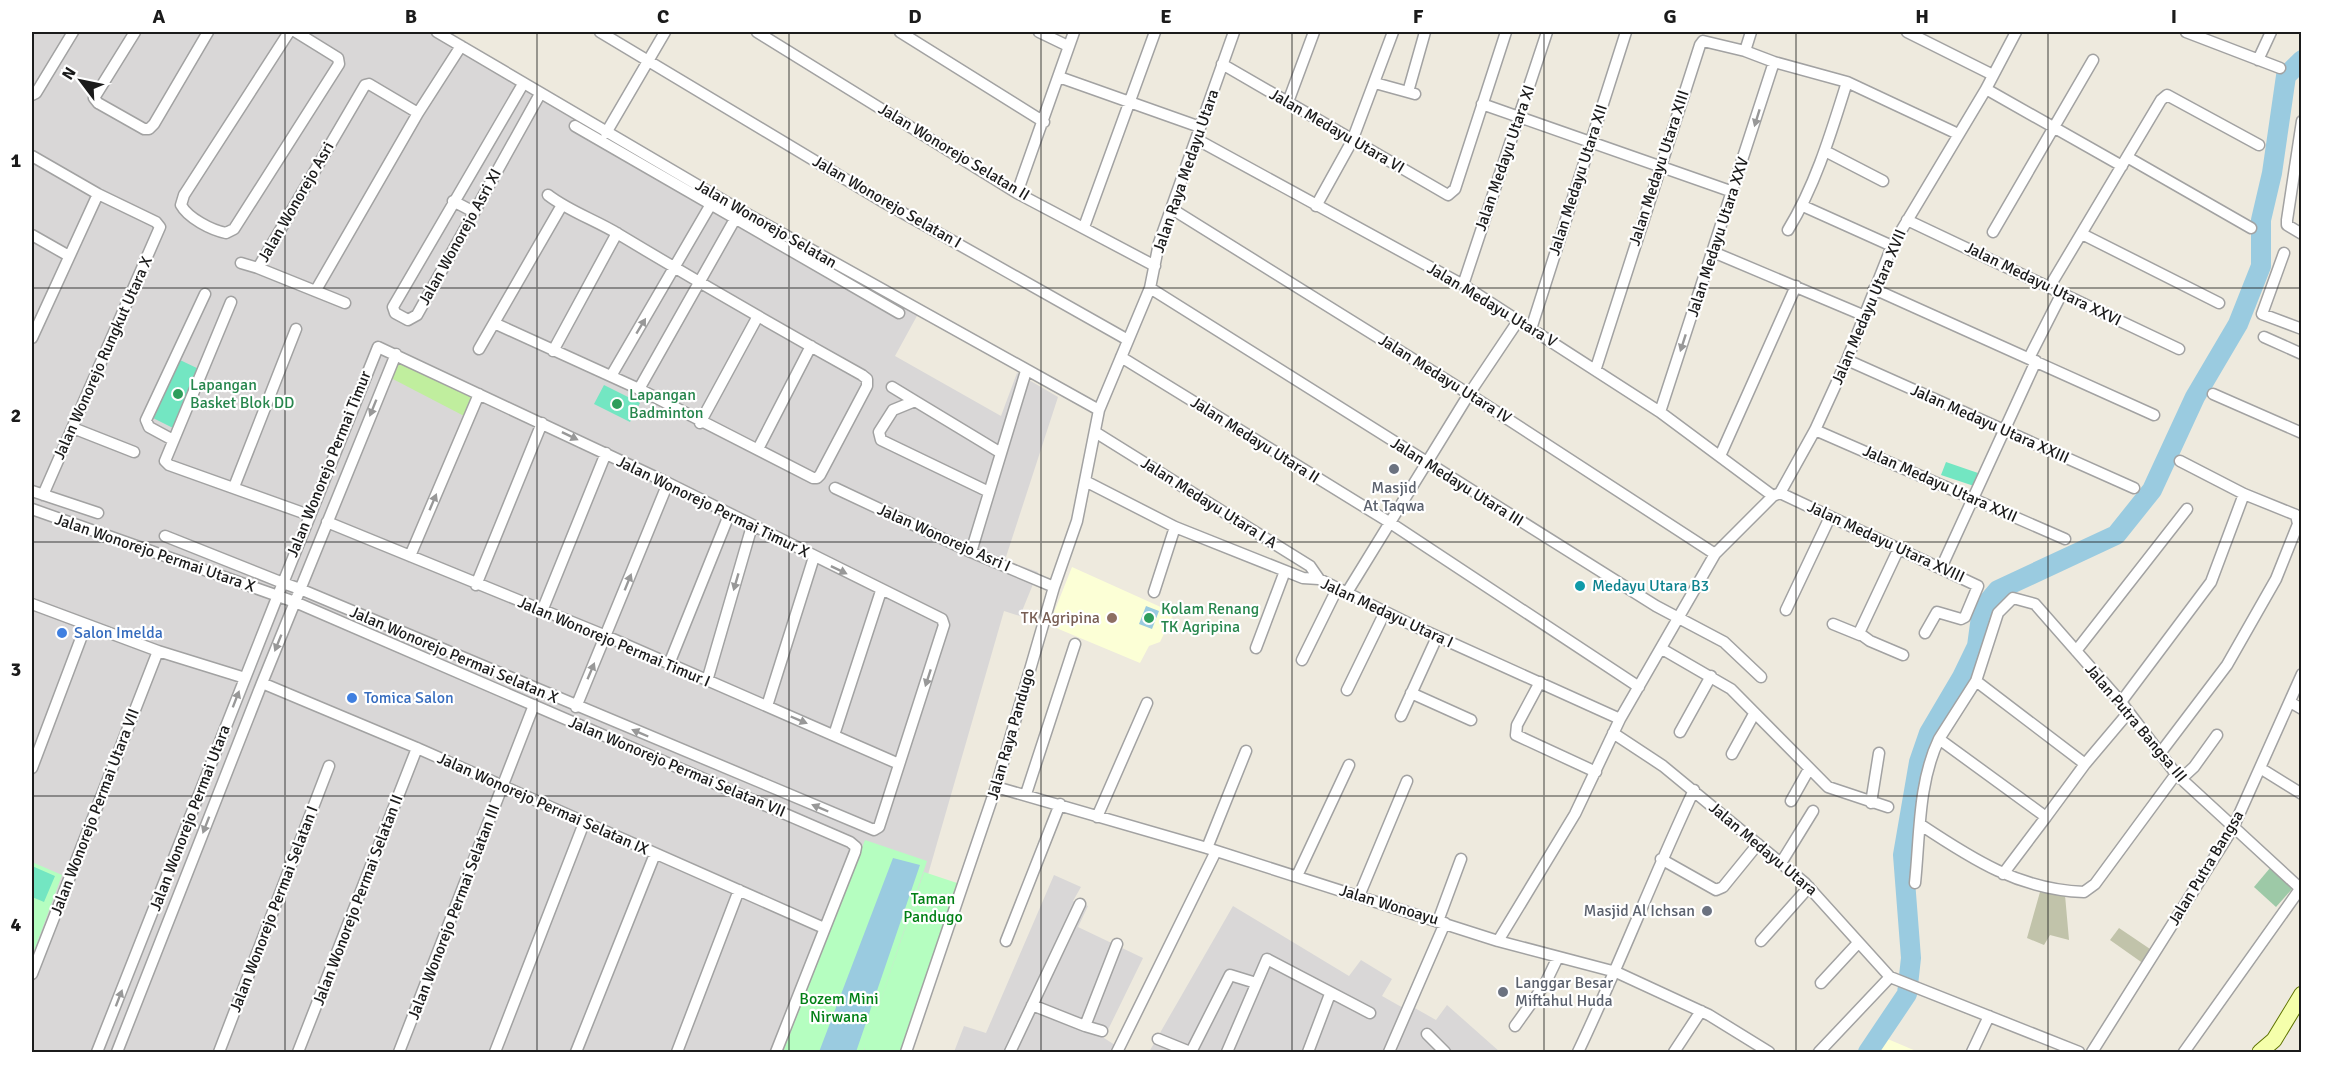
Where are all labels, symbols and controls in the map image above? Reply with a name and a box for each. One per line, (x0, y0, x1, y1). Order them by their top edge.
text: A (153, 4, 166, 29)
text: B (405, 4, 417, 29)
text: C (657, 4, 669, 29)
text: D (908, 4, 922, 29)
text: E (1160, 4, 1172, 29)
text: F (1413, 4, 1424, 29)
text: G (1663, 4, 1677, 29)
text: H (1915, 4, 1929, 29)
text: I (2171, 4, 2177, 29)
north arrow (51, 51, 111, 111)
text: N (58, 64, 81, 84)
street label: Jalan Medayu Utara XI (1471, 82, 1539, 234)
street label: Jalan Medayu Utara VI (1266, 84, 1408, 178)
street label: Jalan Raya Medayu Utara (1149, 87, 1223, 255)
street label: Jalan Medayu Utara XIII (1624, 88, 1694, 248)
street label: Jalan Wonorejo Selatan II (875, 99, 1033, 205)
street label: Jalan Medayu Utara XII (1544, 102, 1612, 258)
one-way arrow (1752, 109, 1761, 127)
street label: Jalan Wonorejo Asri (253, 138, 339, 266)
text: 1 (11, 148, 22, 173)
street label: Jalan Wonorejo Selatan I (809, 152, 965, 252)
street label: Jalan Medayu Utara XXV (1683, 155, 1753, 319)
street label: Jalan Wonorejo Asri XI (414, 165, 506, 309)
street label: Jalan Wonorejo Selatan (692, 175, 840, 273)
street label: Jalan Medayu Utara XVII (1827, 226, 1911, 388)
street label: Jalan Medayu Utara XXVI (1962, 237, 2124, 331)
street label: Jalan Wonorejo Rungkut Utara X (49, 253, 157, 463)
street label: Jalan Medayu Utara V (1423, 258, 1561, 352)
one-way arrow (636, 318, 647, 334)
street label: Jalan Medayu Utara IV (1375, 330, 1515, 428)
one-way arrow (1677, 334, 1687, 352)
street label: Jalan Wonorejo Permai Timur (282, 368, 376, 560)
place label: Lapangan Basket Blok DD (190, 375, 294, 413)
street label: Jalan Medayu Utara XXIII (1907, 380, 2073, 468)
place label: Lapangan Badminton (629, 385, 704, 423)
marker: Lapangan Basket Blok DD (171, 387, 185, 401)
street label: Jalan Medayu Utara II (1187, 392, 1323, 488)
marker: Lapangan Badminton (610, 397, 624, 411)
one-way arrow (368, 399, 378, 417)
text: 2 (11, 403, 21, 428)
one-way arrow (562, 432, 579, 441)
street label: Jalan Medayu Utara III (1387, 433, 1527, 531)
street label: Jalan Medayu Utara XXII (1860, 441, 2020, 527)
street label: Jalan Wonorejo Permai Timur X (613, 452, 813, 563)
street label: Jalan Medayu Utara I A (1137, 453, 1281, 553)
marker: Masjid At Taqwa (1387, 462, 1401, 476)
place label: Masjid At Taqwa (1363, 478, 1425, 516)
one-way arrow (429, 493, 438, 511)
street label: Jalan Medayu Utara XVIII (1804, 497, 1968, 587)
street label: Jalan Wonorejo Asri I (874, 500, 1014, 576)
street label: Jalan Wonorejo Permai Utara X (52, 509, 258, 597)
one-way arrow (831, 565, 848, 574)
one-way arrow (624, 573, 633, 591)
one-way arrow (731, 573, 740, 591)
street label: Jalan Medayu Utara I (1318, 574, 1456, 652)
place label: Medayu Utara B3 (1592, 576, 1709, 596)
marker: Medayu Utara B3 (1573, 579, 1587, 593)
street label: Jalan Wonorejo Permai Timur I (515, 592, 713, 692)
place label: Kolam Renang TK Agripina (1161, 599, 1259, 637)
street label: Jalan Wonorejo Permai Selatan X (347, 602, 562, 708)
place label: TK Agripina (1021, 608, 1100, 628)
marker: TK Agripina (1105, 611, 1119, 625)
marker: Kolam Renang TK Agripina (1142, 611, 1156, 625)
place label: Salon Imelda (74, 623, 163, 643)
marker: Salon Imelda (55, 626, 69, 640)
one-way arrow (273, 635, 283, 653)
text: 3 (11, 657, 21, 682)
street label: Jalan Putra Bangsa III (2081, 660, 2191, 786)
one-way arrow (586, 662, 596, 680)
street label: Jalan Raya Pandugo (983, 666, 1039, 802)
one-way arrow (922, 669, 932, 687)
place label: Tomica Salon (364, 688, 454, 708)
one-way arrow (231, 690, 241, 708)
marker: Tomica Salon (345, 691, 359, 705)
street label: Jalan Wonorejo Permai Utara VII (46, 706, 144, 918)
street label: Jalan Wonorejo Permai Selatan VII (566, 712, 788, 822)
one-way arrow (791, 715, 809, 725)
street label: Jalan Wonorejo Permai Utara (145, 722, 235, 914)
one-way arrow (631, 728, 649, 738)
street label: Jalan Wonorejo Permai Selatan IX (434, 748, 652, 860)
street label: Jalan Wonorejo Permai Selatan II (308, 792, 408, 1008)
street label: Jalan Medayu Utara (1705, 798, 1821, 900)
street label: Jalan Wonorejo Permai Selatan III (404, 801, 504, 1023)
street label: Jalan Wonorejo Permai Selatan I (225, 803, 323, 1015)
one-way arrow (811, 803, 829, 813)
street label: Jalan Putra Bangsa (2164, 807, 2248, 929)
one-way arrow (201, 816, 210, 834)
street label: Jalan Wonoayu (1337, 880, 1441, 930)
park label: Taman Pandugo (903, 889, 963, 927)
place label: Masjid Al Ichsan (1584, 901, 1695, 921)
marker: Masjid Al Ichsan (1700, 904, 1714, 918)
text: 4 (11, 912, 22, 937)
place label: Langgar Besar Miftahul Huda (1515, 973, 1613, 1011)
marker: Langgar Besar Miftahul Huda (1496, 985, 1510, 999)
one-way arrow (115, 989, 124, 1007)
park label: Bozem Mini Nirwana (799, 989, 879, 1027)

